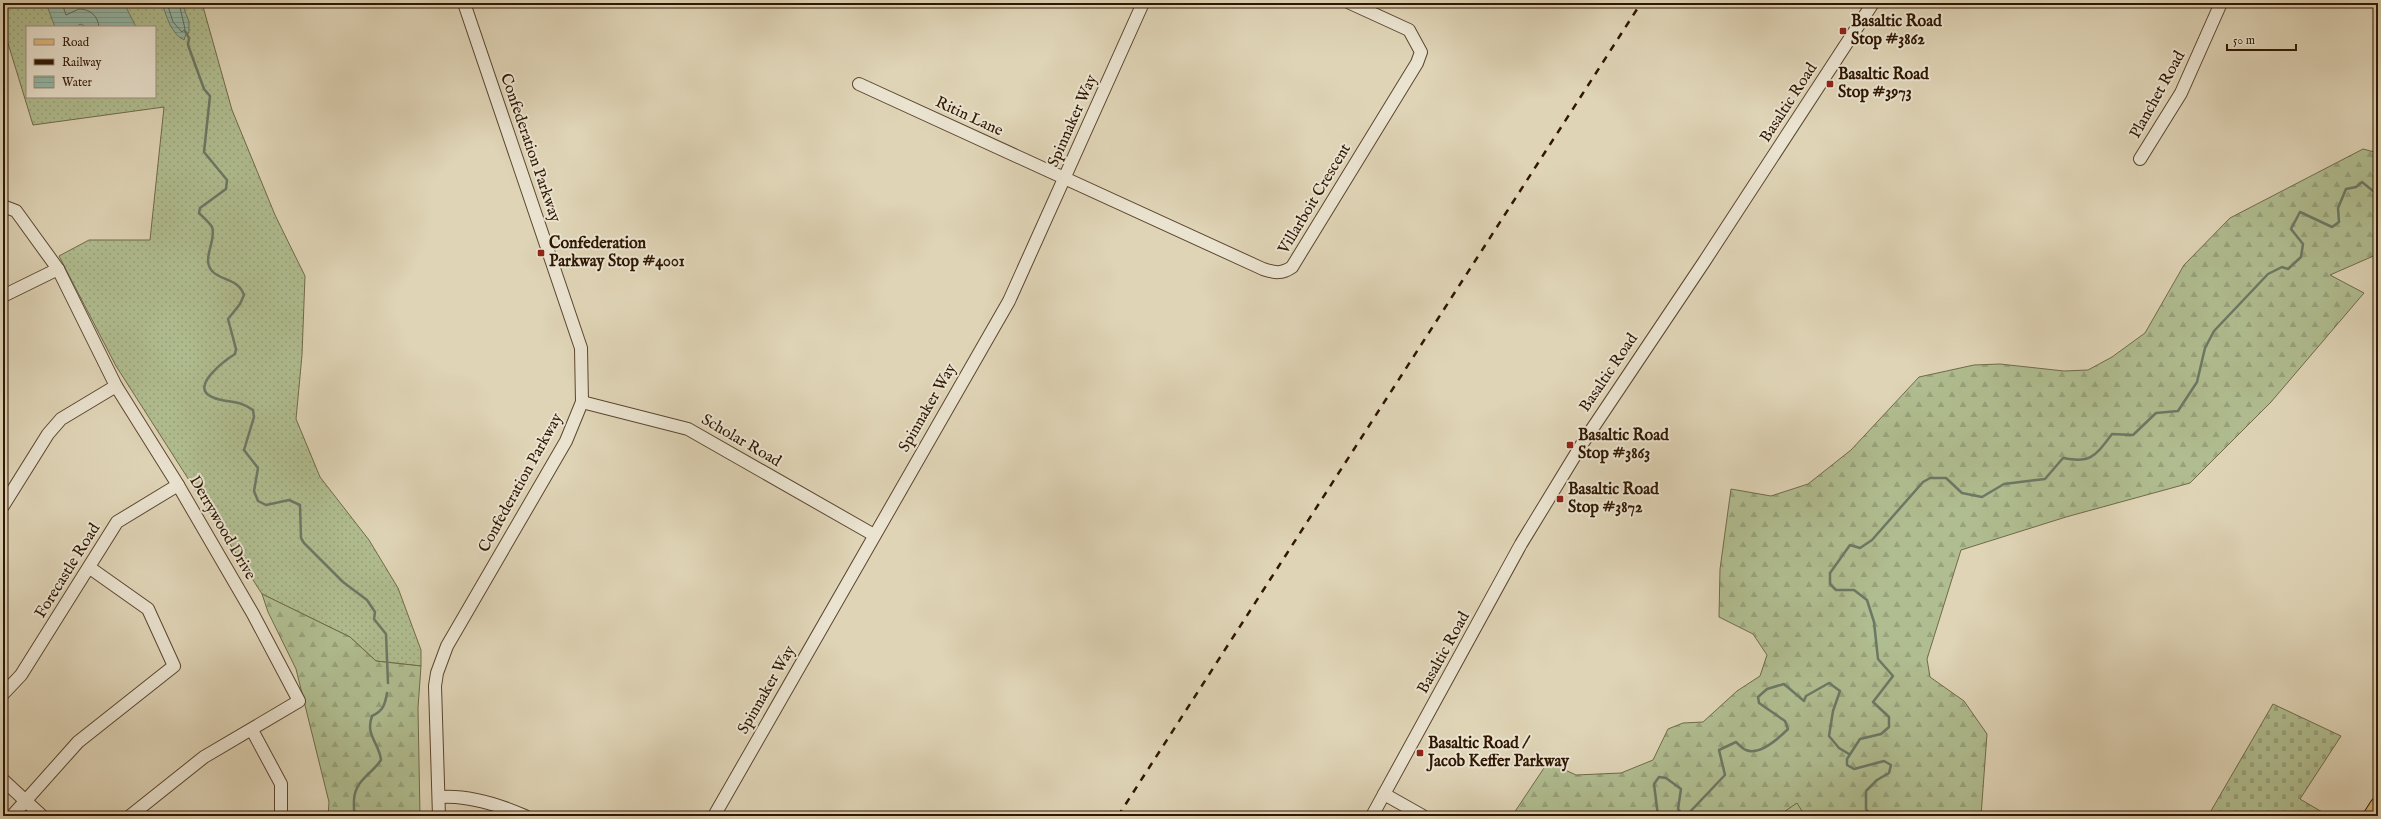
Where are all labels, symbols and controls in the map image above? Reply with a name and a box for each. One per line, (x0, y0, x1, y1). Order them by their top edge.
place label: Basaltic Road Stop #3862 (1851, 12, 1942, 50)
legend (26, 26, 156, 98)
marker: Basaltic Road Stop #3862 (1838, 26, 1848, 36)
scale bar (2227, 26, 2296, 52)
text: 50 m (2233, 33, 2255, 48)
text: Road (62, 35, 90, 50)
street label: Planchet Road (2126, 47, 2190, 142)
text: Railway (62, 55, 101, 70)
street label: Basaltic Road (1756, 59, 1822, 146)
place label: Basaltic Road Stop #3973 (1838, 65, 1929, 103)
street label: Confederation Parkway (495, 71, 565, 225)
street label: Spinnaker Way (1044, 72, 1102, 170)
text: Water (62, 75, 93, 90)
marker: Basaltic Road Stop #3973 (1825, 79, 1835, 89)
street label: Ritin Lane (932, 93, 1006, 141)
street label: Villarboit Crescent (1274, 140, 1356, 259)
place label: Confederation Parkway Stop #4001 (549, 234, 685, 272)
marker: Confederation Parkway Stop #4001 (536, 248, 546, 258)
street label: Basaltic Road (1575, 329, 1643, 416)
street label: Spinnaker Way (895, 360, 962, 456)
street label: Confederation Parkway (474, 410, 568, 556)
street label: Scholar Road (697, 410, 785, 472)
place label: Basaltic Road Stop #3863 (1578, 426, 1669, 464)
marker: Basaltic Road Stop #3863 (1565, 440, 1575, 450)
street label: Derrywood Drive (184, 472, 260, 584)
place label: Basaltic Road Stop #3872 (1568, 480, 1659, 518)
marker: Basaltic Road Stop #3872 (1555, 494, 1565, 504)
street label: Forecastle Road (31, 520, 105, 622)
street label: Basaltic Road (1413, 608, 1475, 697)
street label: Spinnaker Way (734, 642, 801, 738)
place label: Basaltic Road / Jacob Keffer Parkway (1426, 734, 1570, 772)
marker: Basaltic Road / Jacob Keffer Parkway (1415, 748, 1425, 758)

